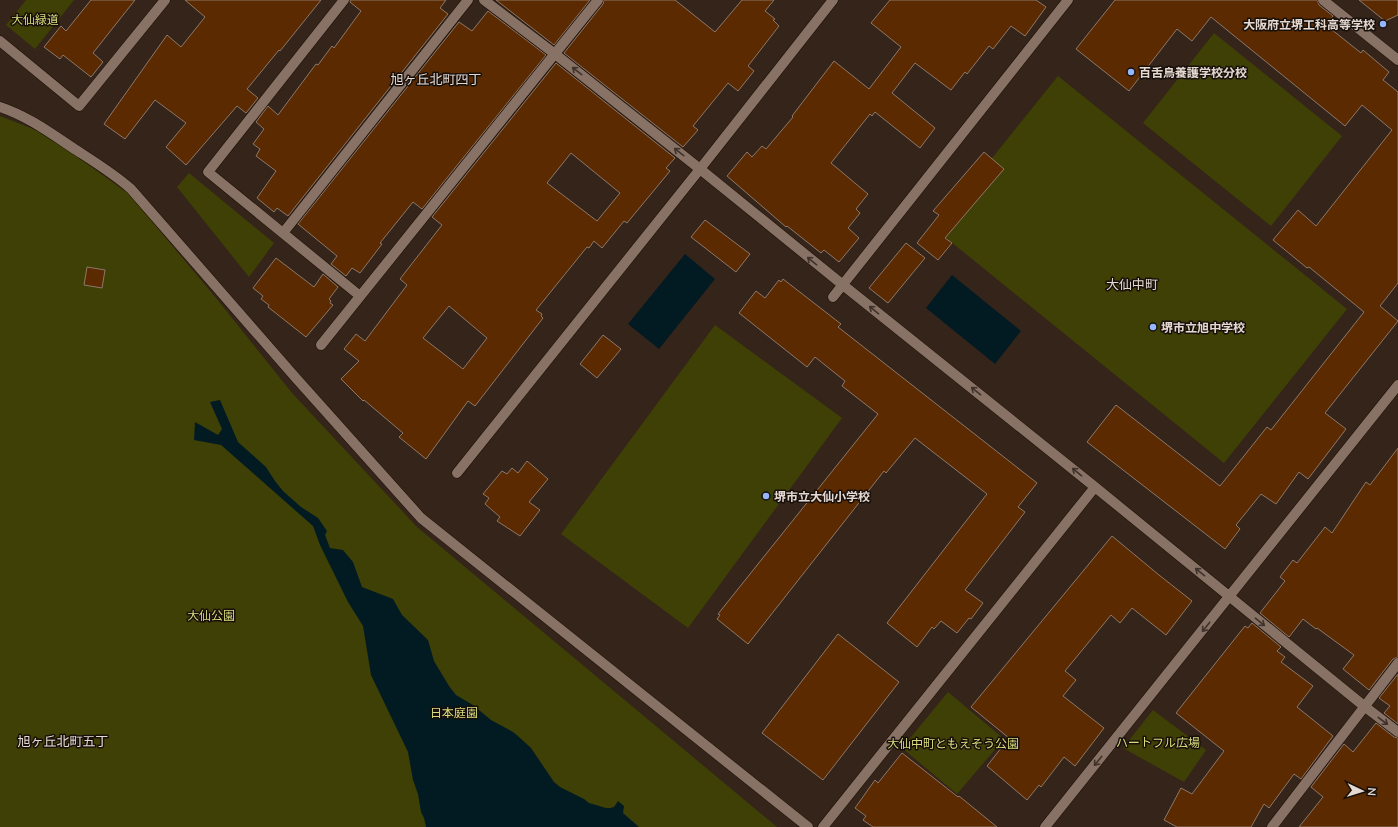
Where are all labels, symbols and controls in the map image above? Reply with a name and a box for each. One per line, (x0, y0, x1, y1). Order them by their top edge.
park label: 大仙緑道 (11, 12, 59, 27)
place label: 大阪府立堺工科高等学校 (1243, 17, 1375, 32)
marker: 大阪府立堺工科高等学校 (1378, 19, 1388, 29)
place label: 百舌鳥養護学校分校 (1139, 65, 1247, 80)
one-way arrow (572, 67, 583, 76)
marker: 百舌鳥養護学校分校 (1126, 67, 1136, 77)
district label: 旭ヶ丘北町四丁 (390, 71, 482, 87)
one-way arrow (674, 148, 685, 156)
one-way arrow (807, 256, 818, 265)
district label: 大仙中町 (1106, 276, 1158, 292)
one-way arrow (869, 306, 879, 315)
place label: 堺市立旭中学校 (1161, 320, 1245, 335)
marker: 堺市立旭中学校 (1148, 322, 1158, 332)
one-way arrow (970, 387, 981, 396)
one-way arrow (1072, 468, 1083, 477)
place label: 堺市立大仙小学校 (774, 489, 870, 504)
marker: 堺市立大仙小学校 (761, 491, 771, 501)
one-way arrow (1194, 568, 1205, 577)
park label: 大仙公園 (187, 608, 235, 623)
one-way arrow (1255, 617, 1266, 626)
one-way arrow (1201, 622, 1210, 633)
park label: 日本庭園 (430, 705, 478, 720)
one-way arrow (1377, 717, 1388, 725)
district label: 旭ヶ丘北町五丁 (17, 733, 109, 749)
park label: ハートフル広場 (1116, 735, 1200, 750)
park label: 大仙中町ともえそう公園 (887, 736, 1019, 751)
one-way arrow (1093, 756, 1102, 767)
north arrow (1342, 771, 1382, 811)
text: N (1365, 787, 1379, 796)

